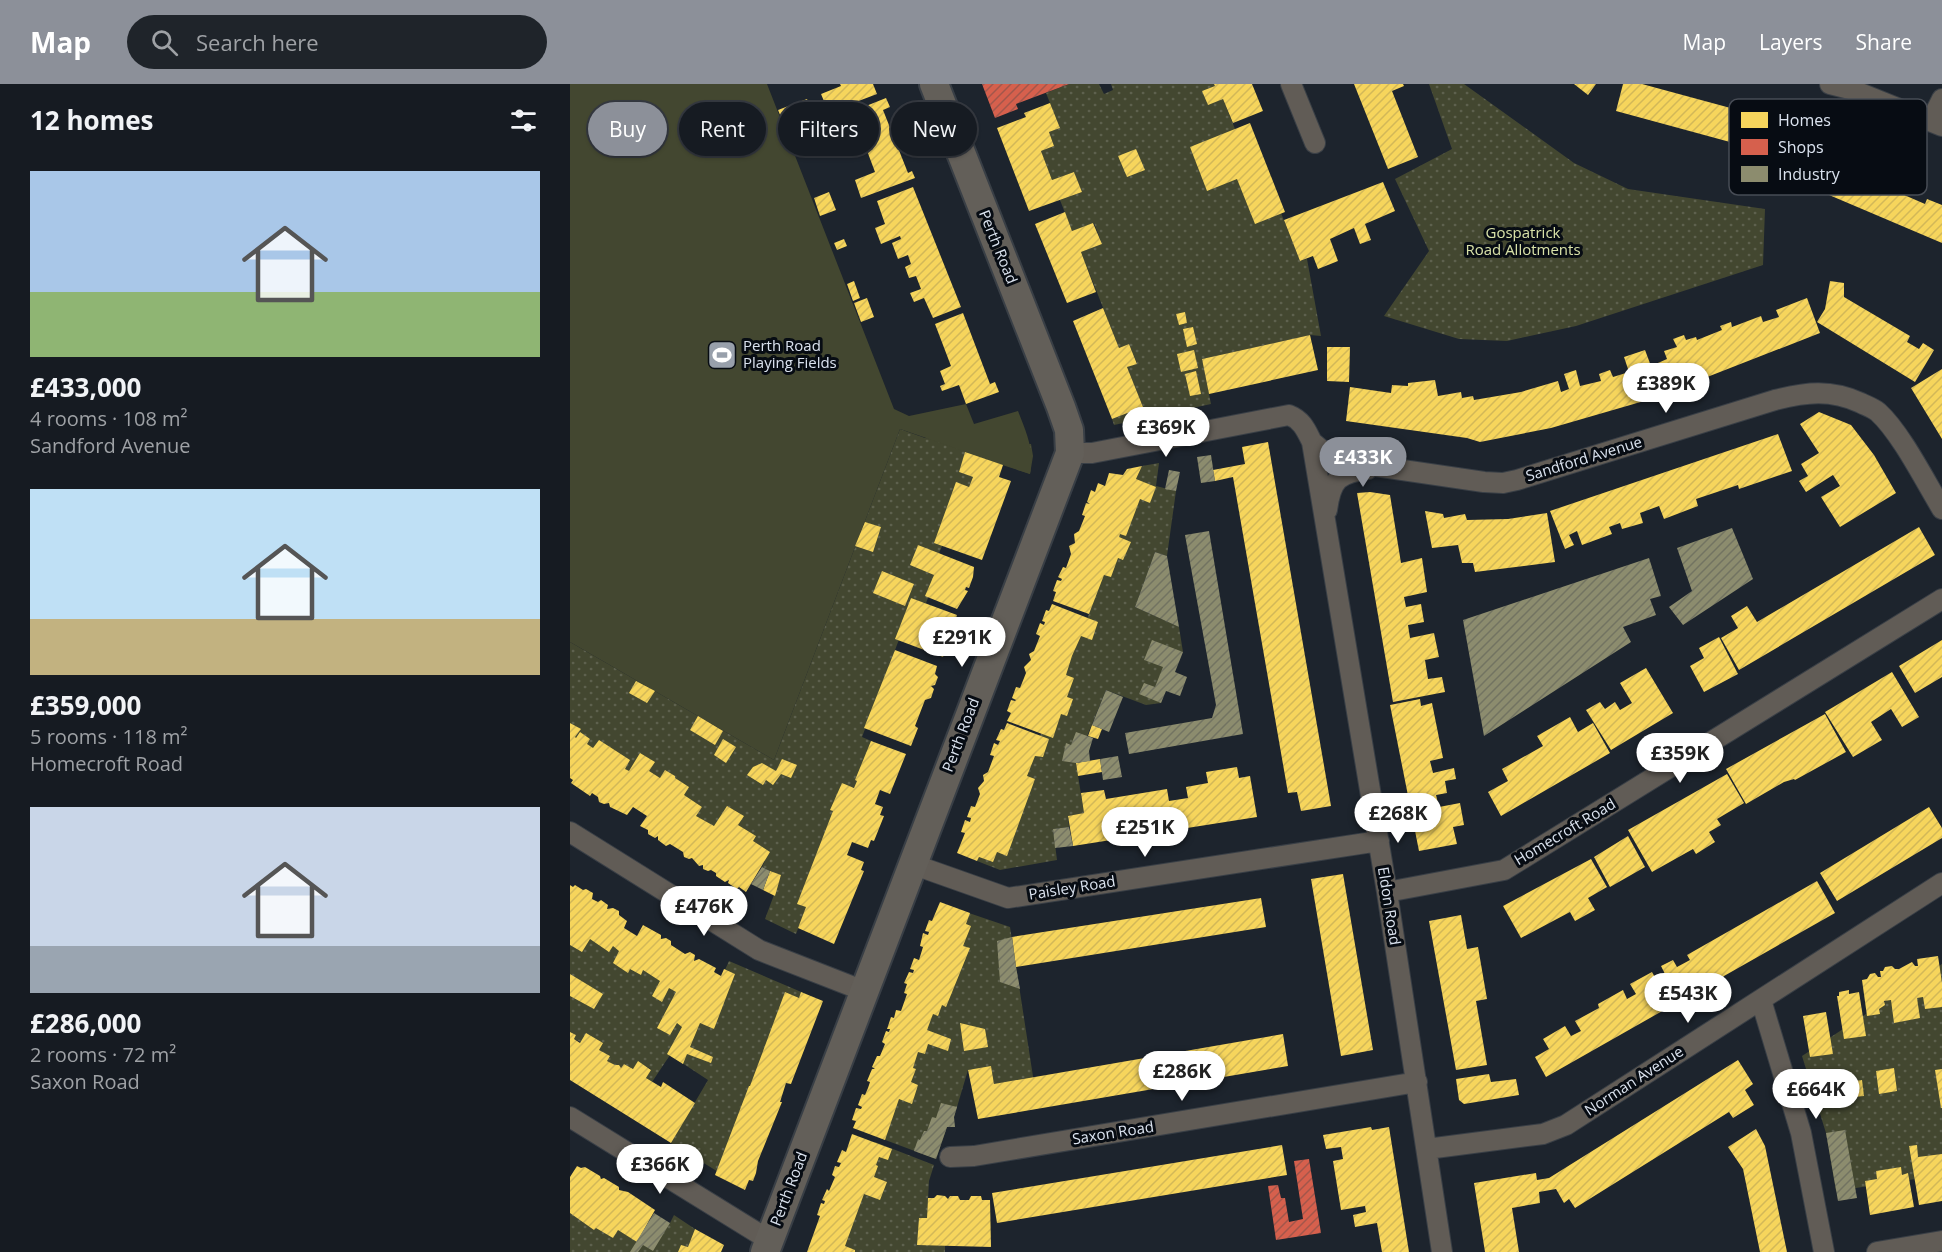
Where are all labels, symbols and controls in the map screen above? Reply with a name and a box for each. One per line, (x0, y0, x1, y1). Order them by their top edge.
search box (127, 15, 547, 69)
text: Map (30, 23, 91, 61)
icon: search (148, 26, 181, 59)
text: Search here (196, 27, 319, 57)
text: Map (1683, 28, 1726, 56)
text: Layers (1759, 28, 1823, 56)
text: Share (1856, 28, 1912, 56)
legend (1729, 99, 1927, 195)
text: 12 homes (30, 102, 154, 138)
chip: Buy (588, 102, 667, 156)
chip: Rent (679, 102, 766, 156)
chip: Filters (778, 102, 879, 156)
chip: New (891, 102, 977, 156)
icon: filters (507, 104, 540, 137)
text: Homes (1778, 109, 1831, 131)
text: Shops (1778, 136, 1824, 158)
text: Industry (1778, 163, 1841, 185)
street label: Perth Road (975, 207, 1023, 286)
icon: home (231, 210, 339, 318)
park label: Gospatrick Road Allotments (1465, 222, 1581, 259)
place label: Perth Road Playing Fields (743, 335, 837, 372)
sports icon: Perth Road Playing Fields (706, 339, 738, 371)
pin: £389K (1624, 363, 1708, 414)
text: £433,000 (30, 369, 141, 405)
text: £389K (1636, 369, 1696, 396)
text: 4 rooms · 108 m² (30, 405, 188, 432)
pin: £369K (1124, 407, 1208, 458)
text: £369K (1136, 413, 1196, 440)
street label: Sandford Avenue (1523, 431, 1644, 485)
text: Sandford Avenue (30, 432, 191, 459)
pin: £433K (1321, 437, 1405, 488)
text: £433K (1333, 443, 1393, 470)
icon: home (231, 528, 339, 636)
pin: £291K (920, 617, 1004, 668)
text: £291K (932, 623, 992, 650)
text: £359,000 (30, 687, 141, 723)
street label: Perth Road (937, 695, 983, 775)
text: 5 rooms · 118 m² (30, 723, 188, 750)
pin: £359K (1638, 733, 1722, 784)
text: £359K (1650, 739, 1710, 766)
text: Homecroft Road (30, 750, 183, 777)
pin: £268K (1356, 793, 1440, 844)
street label: Homecroft Road (1510, 793, 1619, 869)
text: £268K (1368, 799, 1428, 826)
pin: £251K (1103, 807, 1187, 858)
text: £251K (1115, 813, 1175, 840)
icon: home (231, 846, 339, 954)
street label: Eldon Road (1374, 865, 1406, 947)
street label: Paisley Road (1027, 870, 1117, 904)
pin: £476K (662, 886, 746, 937)
text: £476K (674, 892, 734, 919)
pin: £543K (1646, 973, 1730, 1024)
text: £543K (1658, 979, 1718, 1006)
text: £286,000 (30, 1005, 141, 1041)
text: 2 rooms · 72 m² (30, 1041, 176, 1068)
street label: Norman Avenue (1580, 1041, 1687, 1120)
pin: £286K (1140, 1051, 1224, 1102)
text: £286K (1152, 1057, 1212, 1084)
text: Saxon Road (30, 1068, 140, 1095)
pin: £664K (1774, 1069, 1858, 1120)
text: £664K (1786, 1075, 1846, 1102)
street label: Saxon Road (1071, 1116, 1155, 1148)
pin: £366K (618, 1144, 702, 1195)
street label: Perth Road (765, 1149, 811, 1229)
text: £366K (630, 1150, 690, 1177)

